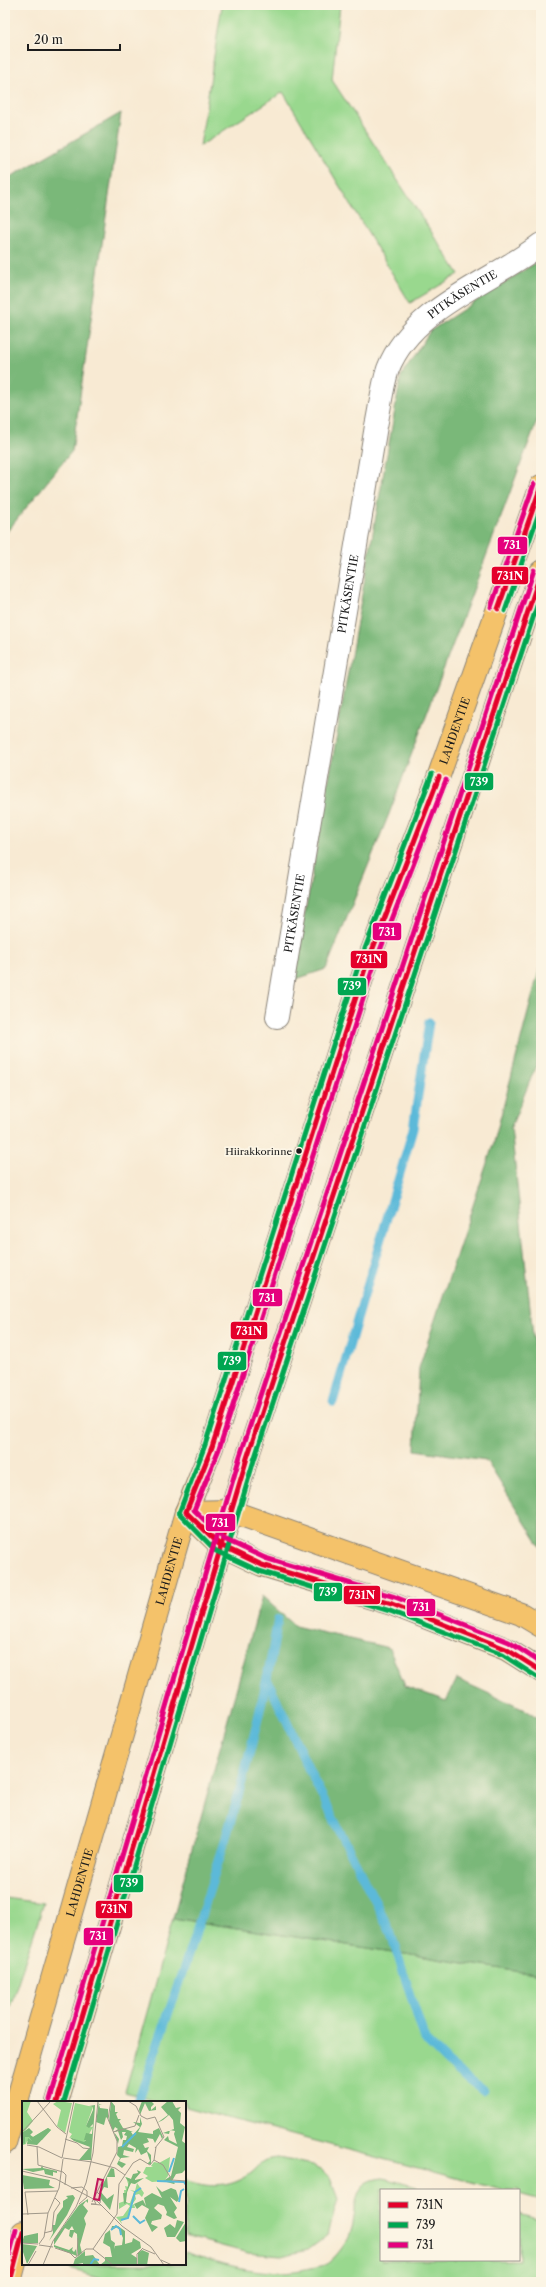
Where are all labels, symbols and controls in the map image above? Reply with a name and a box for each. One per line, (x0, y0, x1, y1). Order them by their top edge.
scale bar (28, 26, 120, 52)
text: 20 m (34, 32, 63, 47)
street label: PITKÄSENTIE (425, 267, 500, 322)
line badge: 731 (497, 536, 528, 555)
text: 731 (504, 538, 520, 552)
street label: PITKÄSENTIE (334, 553, 361, 634)
line badge: 731N (491, 566, 529, 585)
text: 731N (497, 569, 524, 583)
street label: LAHDENTIE (436, 695, 473, 766)
line badge: 739 (464, 772, 494, 791)
text: 739 (470, 775, 489, 789)
street label: PITKÄSENTIE (281, 873, 308, 954)
line badge: 731 (372, 922, 402, 941)
text: 731 (379, 925, 395, 939)
line badge: 731N (350, 950, 388, 969)
text: 731N (356, 952, 383, 966)
line badge: 739 (337, 977, 367, 996)
text: 739 (343, 979, 362, 993)
place label: Hiirakkorinne (225, 1145, 292, 1158)
marker: Hiirakkorinne (294, 1146, 304, 1156)
line badge: 731 (252, 1288, 283, 1307)
text: 731 (259, 1291, 275, 1305)
line badge: 731N (230, 1321, 268, 1340)
text: 731N (236, 1324, 263, 1338)
line badge: 739 (217, 1351, 247, 1371)
text: 739 (223, 1354, 242, 1368)
line badge: 731 (205, 1513, 236, 1532)
text: 731 (212, 1516, 228, 1530)
street label: LAHDENTIE (153, 1535, 186, 1607)
line badge: 739 (313, 1582, 343, 1602)
text: 739 (319, 1585, 338, 1599)
line badge: 731N (343, 1585, 381, 1605)
text: 731N (349, 1588, 376, 1602)
line badge: 731 (406, 1598, 436, 1617)
text: 731 (413, 1600, 429, 1614)
street label: LAHDENTIE (63, 1846, 96, 1918)
line badge: 739 (113, 1874, 144, 1893)
text: 739 (120, 1876, 139, 1890)
line badge: 731N (95, 1900, 133, 1919)
text: 731N (101, 1902, 128, 1916)
line badge: 731 (83, 1927, 114, 1946)
text: 731 (90, 1929, 106, 1943)
inset map (22, 2101, 186, 2265)
legend (380, 2189, 520, 2261)
text: 731N (416, 2197, 444, 2212)
text: 739 (416, 2217, 436, 2232)
text: 731 (416, 2237, 434, 2252)

